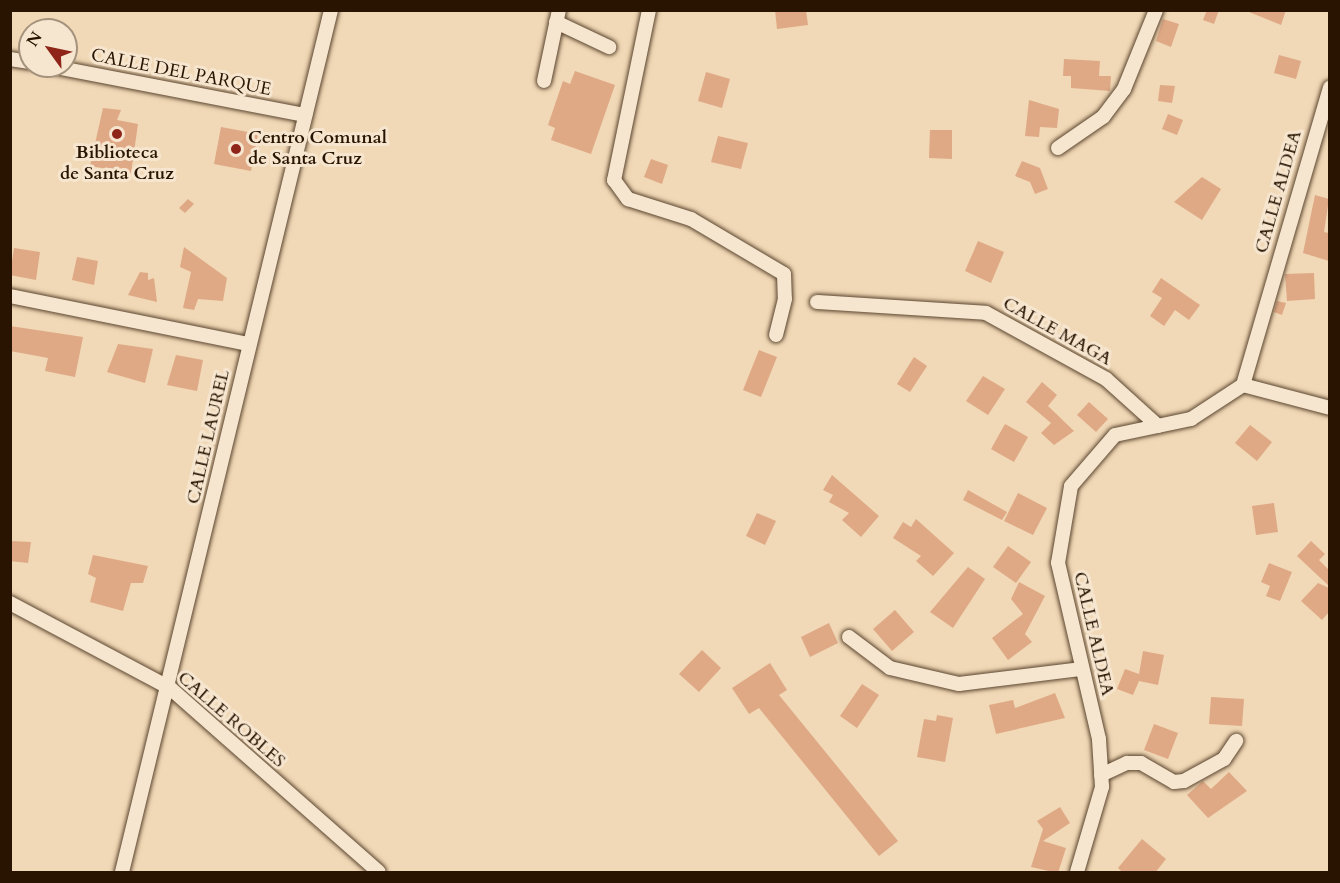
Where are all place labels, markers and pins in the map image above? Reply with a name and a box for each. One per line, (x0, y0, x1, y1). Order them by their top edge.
marker: Biblioteca de Santa Cruz (110, 127, 124, 141)
place label: Centro Comunal de Santa Cruz (248, 128, 387, 170)
marker: Centro Comunal de Santa Cruz (229, 142, 243, 156)
place label: Biblioteca de Santa Cruz (60, 143, 174, 186)

